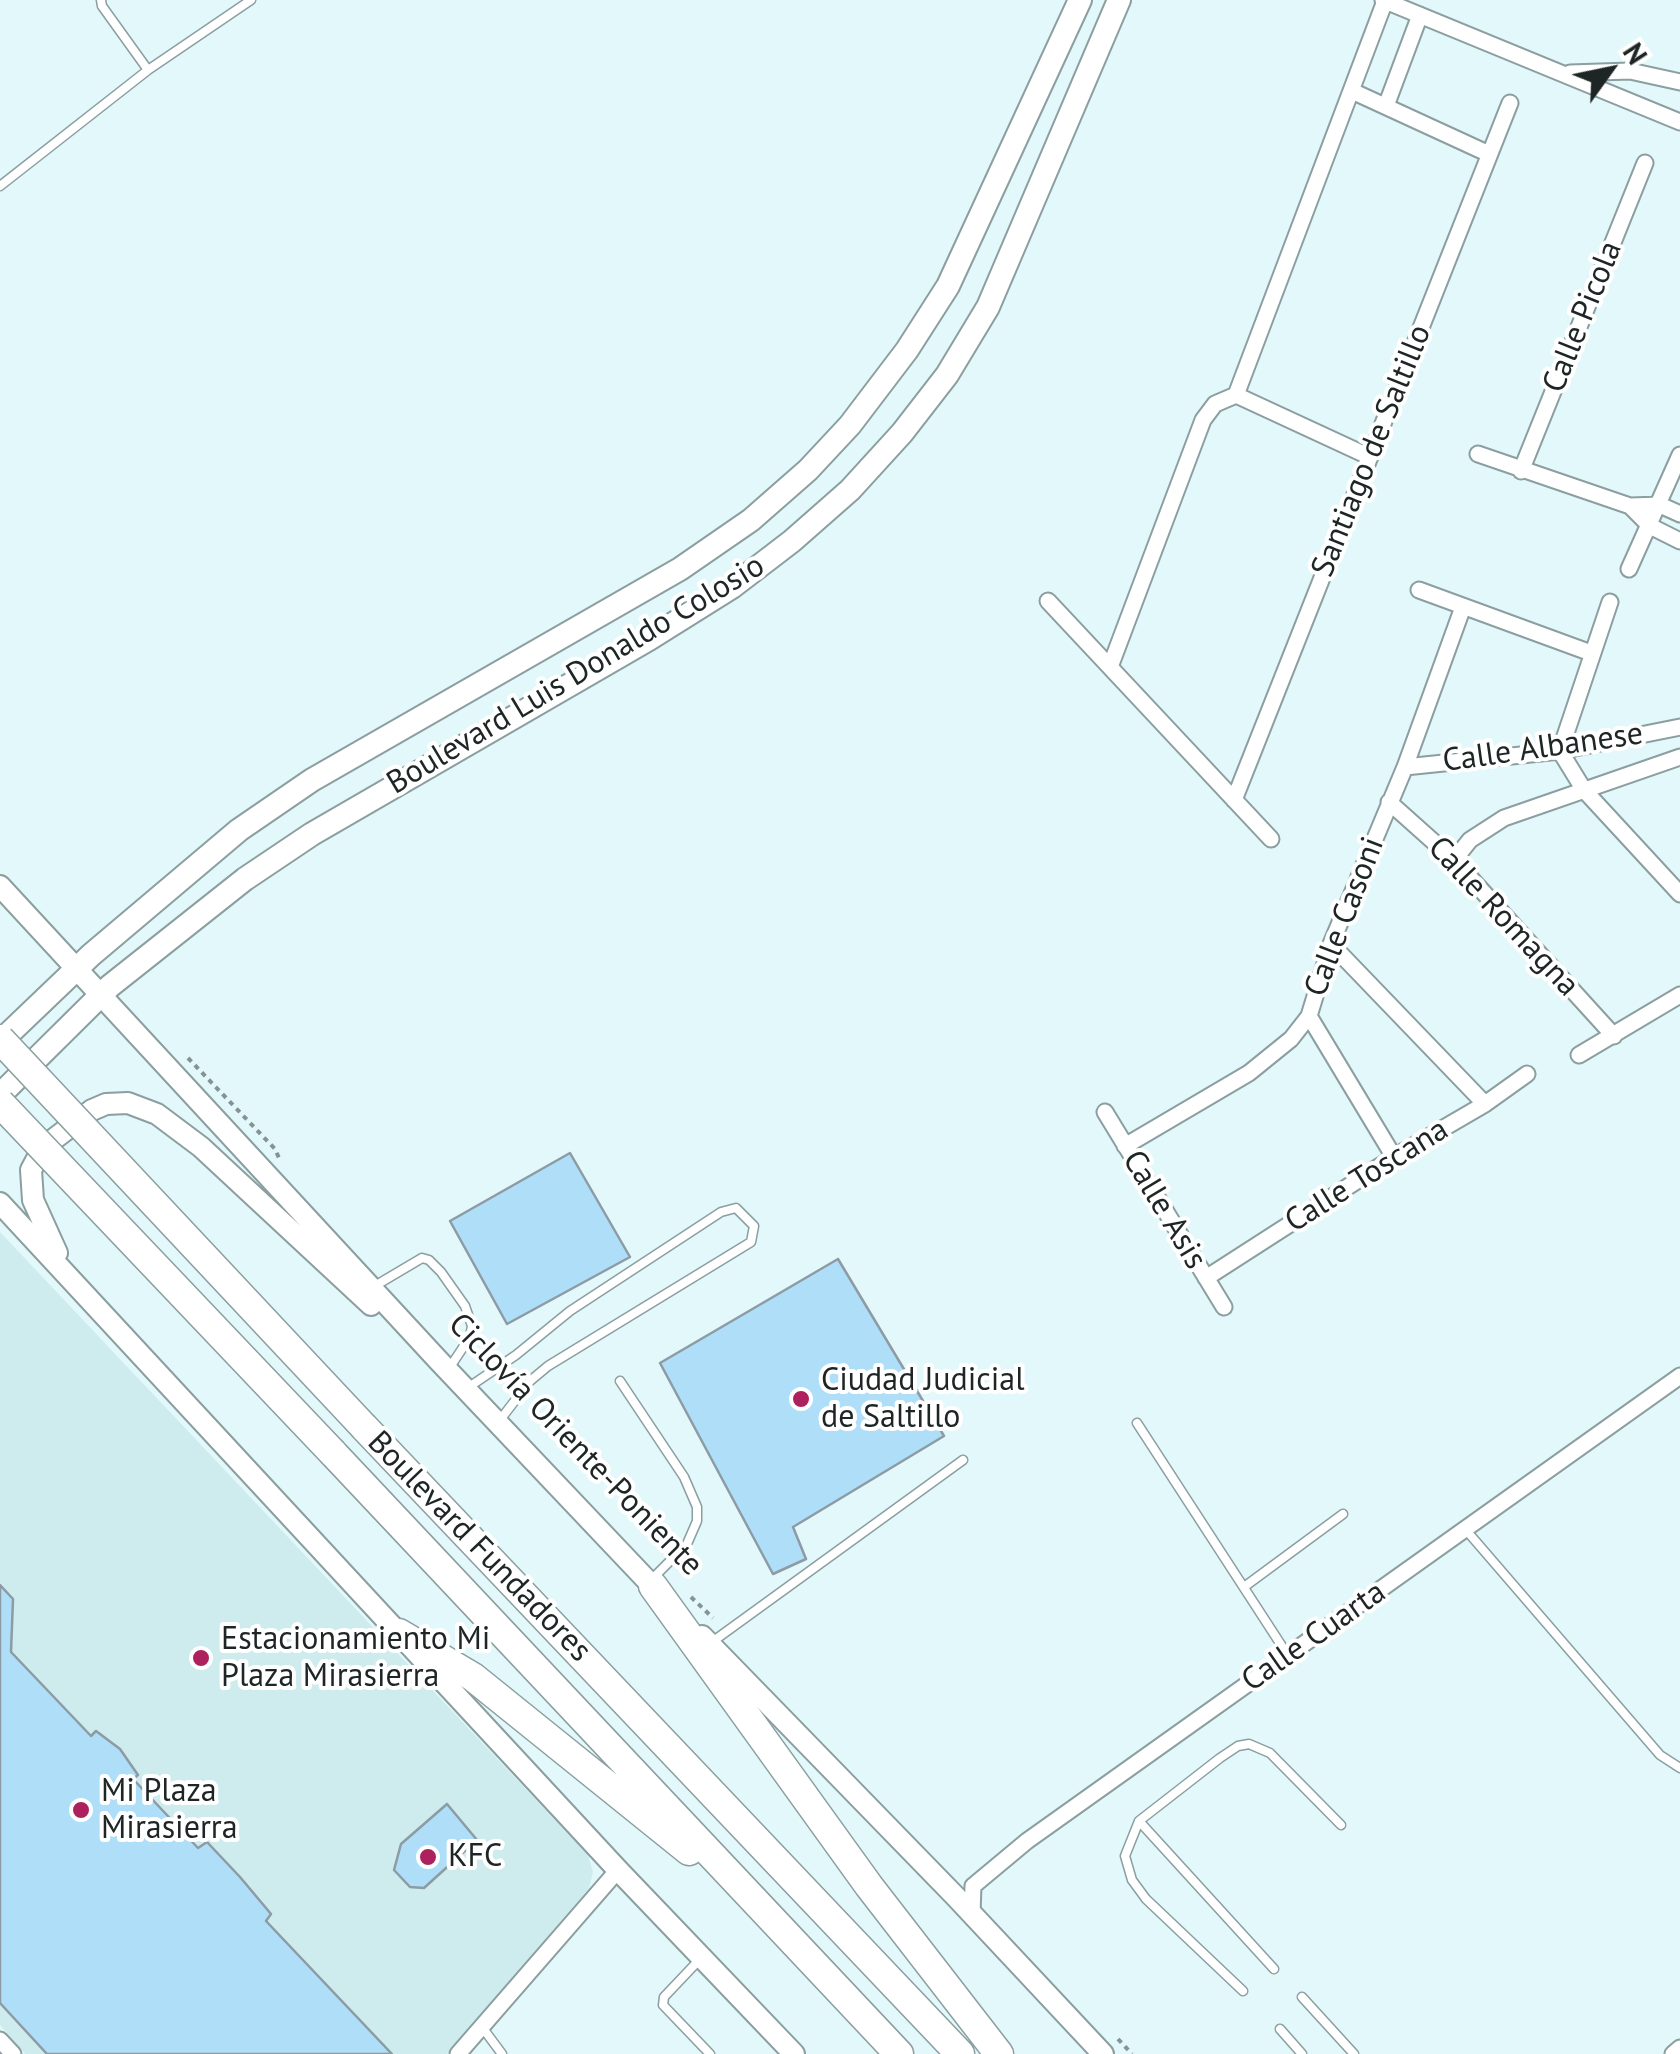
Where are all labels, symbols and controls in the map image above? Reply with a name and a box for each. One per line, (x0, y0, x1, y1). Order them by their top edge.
north arrow (1560, 20, 1660, 120)
text: N (1615, 36, 1656, 71)
street label: Calle Picola (1535, 236, 1631, 398)
street label: Santiago de Saltillo (1304, 320, 1440, 582)
street label: Boulevard Luis Donaldo Colosio (380, 547, 772, 803)
street label: Calle Albanese (1440, 715, 1646, 781)
street label: Calle Romagna (1419, 829, 1587, 1005)
street label: Calle Casoni (1297, 832, 1393, 1002)
street label: Calle Toscana (1278, 1111, 1456, 1241)
street label: Calle Asis (1114, 1144, 1214, 1276)
street label: Ciclovía Oriente-Poniente (440, 1306, 710, 1584)
place label: Ciudad Judicial de Saltillo (821, 1362, 1025, 1437)
marker: Ciudad Judicial de Saltillo (790, 1388, 812, 1410)
street label: Boulevard Fundadores (359, 1424, 599, 1670)
street label: Calle Cuarta (1235, 1574, 1393, 1700)
place label: Estacionamiento Mi Plaza Mirasierra (221, 1621, 490, 1696)
marker: Estacionamiento Mi Plaza Mirasierra (190, 1647, 212, 1669)
place label: Mi Plaza Mirasierra (101, 1773, 238, 1848)
marker: Mi Plaza Mirasierra (70, 1799, 92, 1821)
place label: KFC (448, 1838, 502, 1876)
marker: KFC (417, 1846, 439, 1868)

